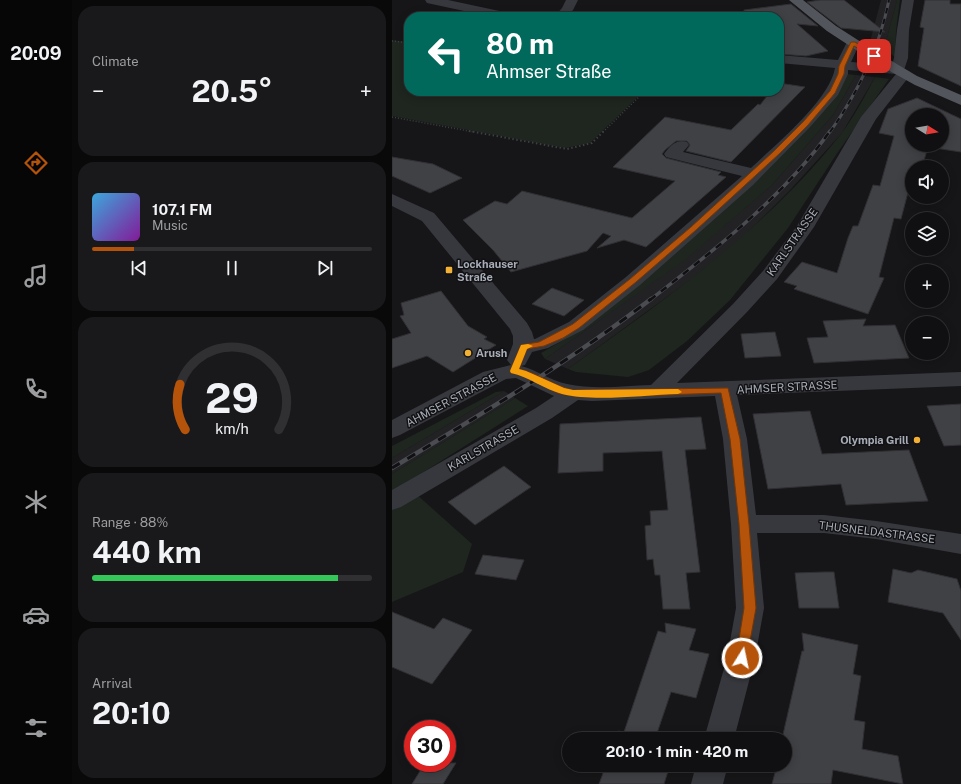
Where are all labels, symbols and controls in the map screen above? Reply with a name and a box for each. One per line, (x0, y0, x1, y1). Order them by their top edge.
text: 80 m (486, 27, 554, 60)
icon: left (420, 28, 472, 80)
pin (857, 39, 891, 73)
text: 20:09 (10, 43, 62, 64)
icon: arrive (863, 45, 885, 67)
text: Climate (92, 54, 139, 69)
text: Ahmser Straße (486, 61, 612, 82)
text: 20.5° (192, 73, 272, 109)
text: − (92, 78, 104, 104)
text: + (360, 78, 372, 104)
north arrow (905, 108, 949, 152)
map controls (905, 108, 949, 360)
icon: directions (22, 149, 50, 177)
button: sound (905, 160, 949, 204)
text: 107.1 FM (152, 201, 212, 218)
street label: KARLSTRASSE (764, 206, 820, 278)
button: layers (905, 212, 949, 256)
text: Music (152, 218, 188, 233)
icon: previous (128, 257, 150, 279)
icon: pause (221, 257, 243, 279)
icon: next (314, 257, 336, 279)
place label: Lockhauser Straße (457, 258, 518, 283)
icon: music (22, 262, 50, 290)
button: + (905, 264, 949, 308)
marker: Lockhauser Straße (444, 265, 454, 275)
button: − (905, 316, 949, 360)
place label: Arush (476, 347, 507, 359)
marker: Arush (463, 348, 473, 358)
street label: AHMSER STRASSE (404, 371, 498, 429)
text: 29 (205, 373, 259, 422)
icon: phone (22, 375, 50, 403)
street label: AHMSER STRASSE (736, 378, 838, 396)
text: km/h (215, 420, 249, 437)
street label: KARLSTRASSE (445, 423, 521, 473)
place label: Olympia Grill (840, 434, 909, 446)
marker: Olympia Grill (912, 435, 922, 445)
icon: climate (22, 488, 50, 516)
text: Range · 88% (92, 515, 168, 530)
street label: THUSNELDASTRASSE (818, 519, 936, 545)
text: 440 km (92, 534, 202, 570)
icon: car (22, 601, 50, 629)
position arrow (721, 637, 763, 679)
text: Arrival (92, 676, 132, 691)
text: 20:10 (92, 695, 171, 731)
icon: filters (22, 714, 50, 742)
speed limit sign: 30 (404, 720, 456, 772)
text: 20:10 · 1 min · 420 m (606, 743, 748, 760)

